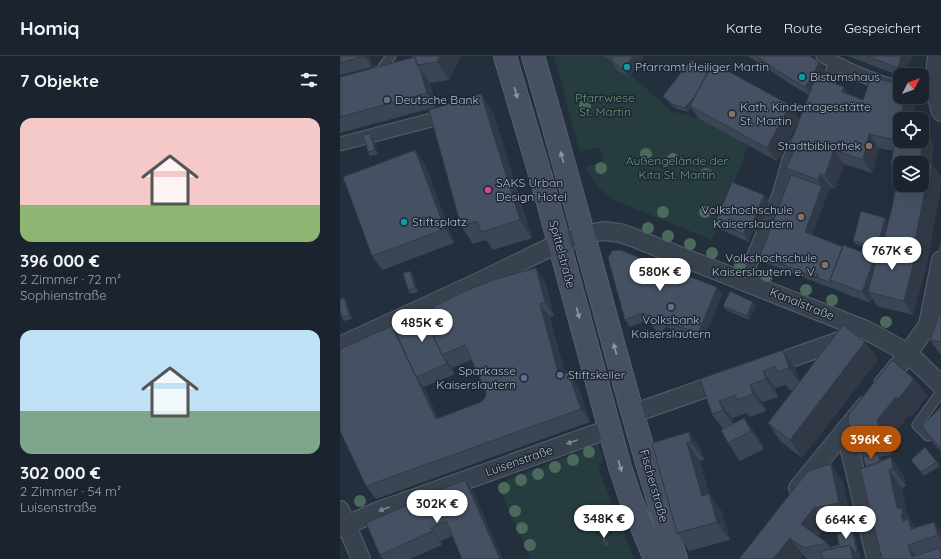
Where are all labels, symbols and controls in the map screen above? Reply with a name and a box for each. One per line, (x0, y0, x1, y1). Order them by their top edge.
text: Homiq (20, 16, 79, 40)
text: Karte (726, 19, 762, 37)
text: Route (784, 19, 822, 37)
text: Gespeichert (844, 19, 921, 37)
place label: Pfarramt Heiliger Martin (635, 59, 769, 74)
marker: Pfarramt Heiliger Martin (622, 62, 632, 72)
north arrow (893, 68, 929, 104)
map controls (893, 68, 929, 192)
icon: filters (298, 69, 320, 91)
place label: Bistumshaus (810, 69, 880, 84)
text: 7 Objekte (20, 70, 99, 91)
marker: Bistumshaus (797, 72, 807, 82)
one-way arrow (513, 88, 519, 100)
park label: Pfarrwiese St. Martin (575, 90, 635, 119)
place label: Deutsche Bank (395, 92, 479, 107)
marker: Deutsche Bank (382, 95, 392, 105)
place label: Kath. Kindertagesstätte St. Martin (740, 99, 871, 128)
marker: Kath. Kindertagesstätte St. Martin (727, 109, 737, 119)
button: locate (893, 112, 929, 148)
place label: Stadtbibliothek (778, 138, 861, 153)
marker: Stadtbibliothek (864, 141, 874, 151)
icon: home (134, 144, 206, 216)
one-way arrow (559, 150, 565, 163)
park label: Außengelände der Kita St. Martin (626, 153, 729, 182)
button: layers (893, 156, 929, 192)
place label: SAKS Urban Design Hotel (496, 175, 567, 204)
marker: SAKS Urban Design Hotel (483, 185, 493, 195)
place label: Volkshochschule Kaiserslautern (701, 202, 793, 231)
marker: Volkshochschule Kaiserslautern (796, 212, 806, 222)
place label: Stiftsplatz (412, 214, 467, 229)
marker: Stiftsplatz (399, 217, 409, 227)
street label: Spittelstraße (546, 218, 579, 290)
pin: 767K € (859, 237, 925, 271)
text: 767K € (871, 242, 913, 258)
text: 396 000 € (20, 250, 100, 271)
place label: Volkshochschule Kaiserslautern e. V. (712, 250, 817, 279)
pin: 580K € (627, 258, 693, 292)
marker: Volkshochschule Kaiserslautern e. V. (820, 260, 830, 270)
text: 580K € (639, 263, 681, 279)
text: 2 Zimmer · 72 m² (20, 271, 121, 287)
street label: Kanalstraße (768, 284, 837, 323)
text: Sophienstraße (20, 287, 107, 303)
marker: Volksbank Kaiserslautern (666, 302, 676, 312)
one-way arrow (575, 307, 581, 319)
pin: 485K € (389, 309, 455, 343)
place label: Volksbank Kaiserslautern (631, 312, 711, 341)
text: 485K € (401, 314, 443, 330)
one-way arrow (612, 342, 618, 354)
icon: home (134, 356, 206, 428)
place label: Sparkasse Kaiserslautern (436, 363, 516, 392)
place label: Stiftskeller (568, 367, 626, 382)
marker: Stiftskeller (555, 370, 565, 380)
marker: Sparkasse Kaiserslautern (519, 373, 529, 383)
pin: 396K € (838, 426, 904, 460)
text: 396K € (850, 431, 892, 447)
one-way arrow (566, 439, 578, 445)
street label: Luisenstraße (483, 442, 555, 479)
street label: Fischerstraße (637, 448, 672, 524)
one-way arrow (617, 461, 623, 473)
text: 302 000 € (20, 462, 101, 483)
text: 2 Zimmer · 54 m² (20, 483, 121, 499)
pin: 302K € (404, 490, 470, 524)
text: 302K € (416, 495, 458, 511)
text: Luisenstraße (20, 499, 97, 515)
pin: 348K € (571, 505, 637, 539)
pin: 664K € (813, 506, 879, 540)
one-way arrow (377, 507, 389, 513)
text: 348K € (583, 510, 625, 526)
text: 664K € (825, 511, 867, 527)

